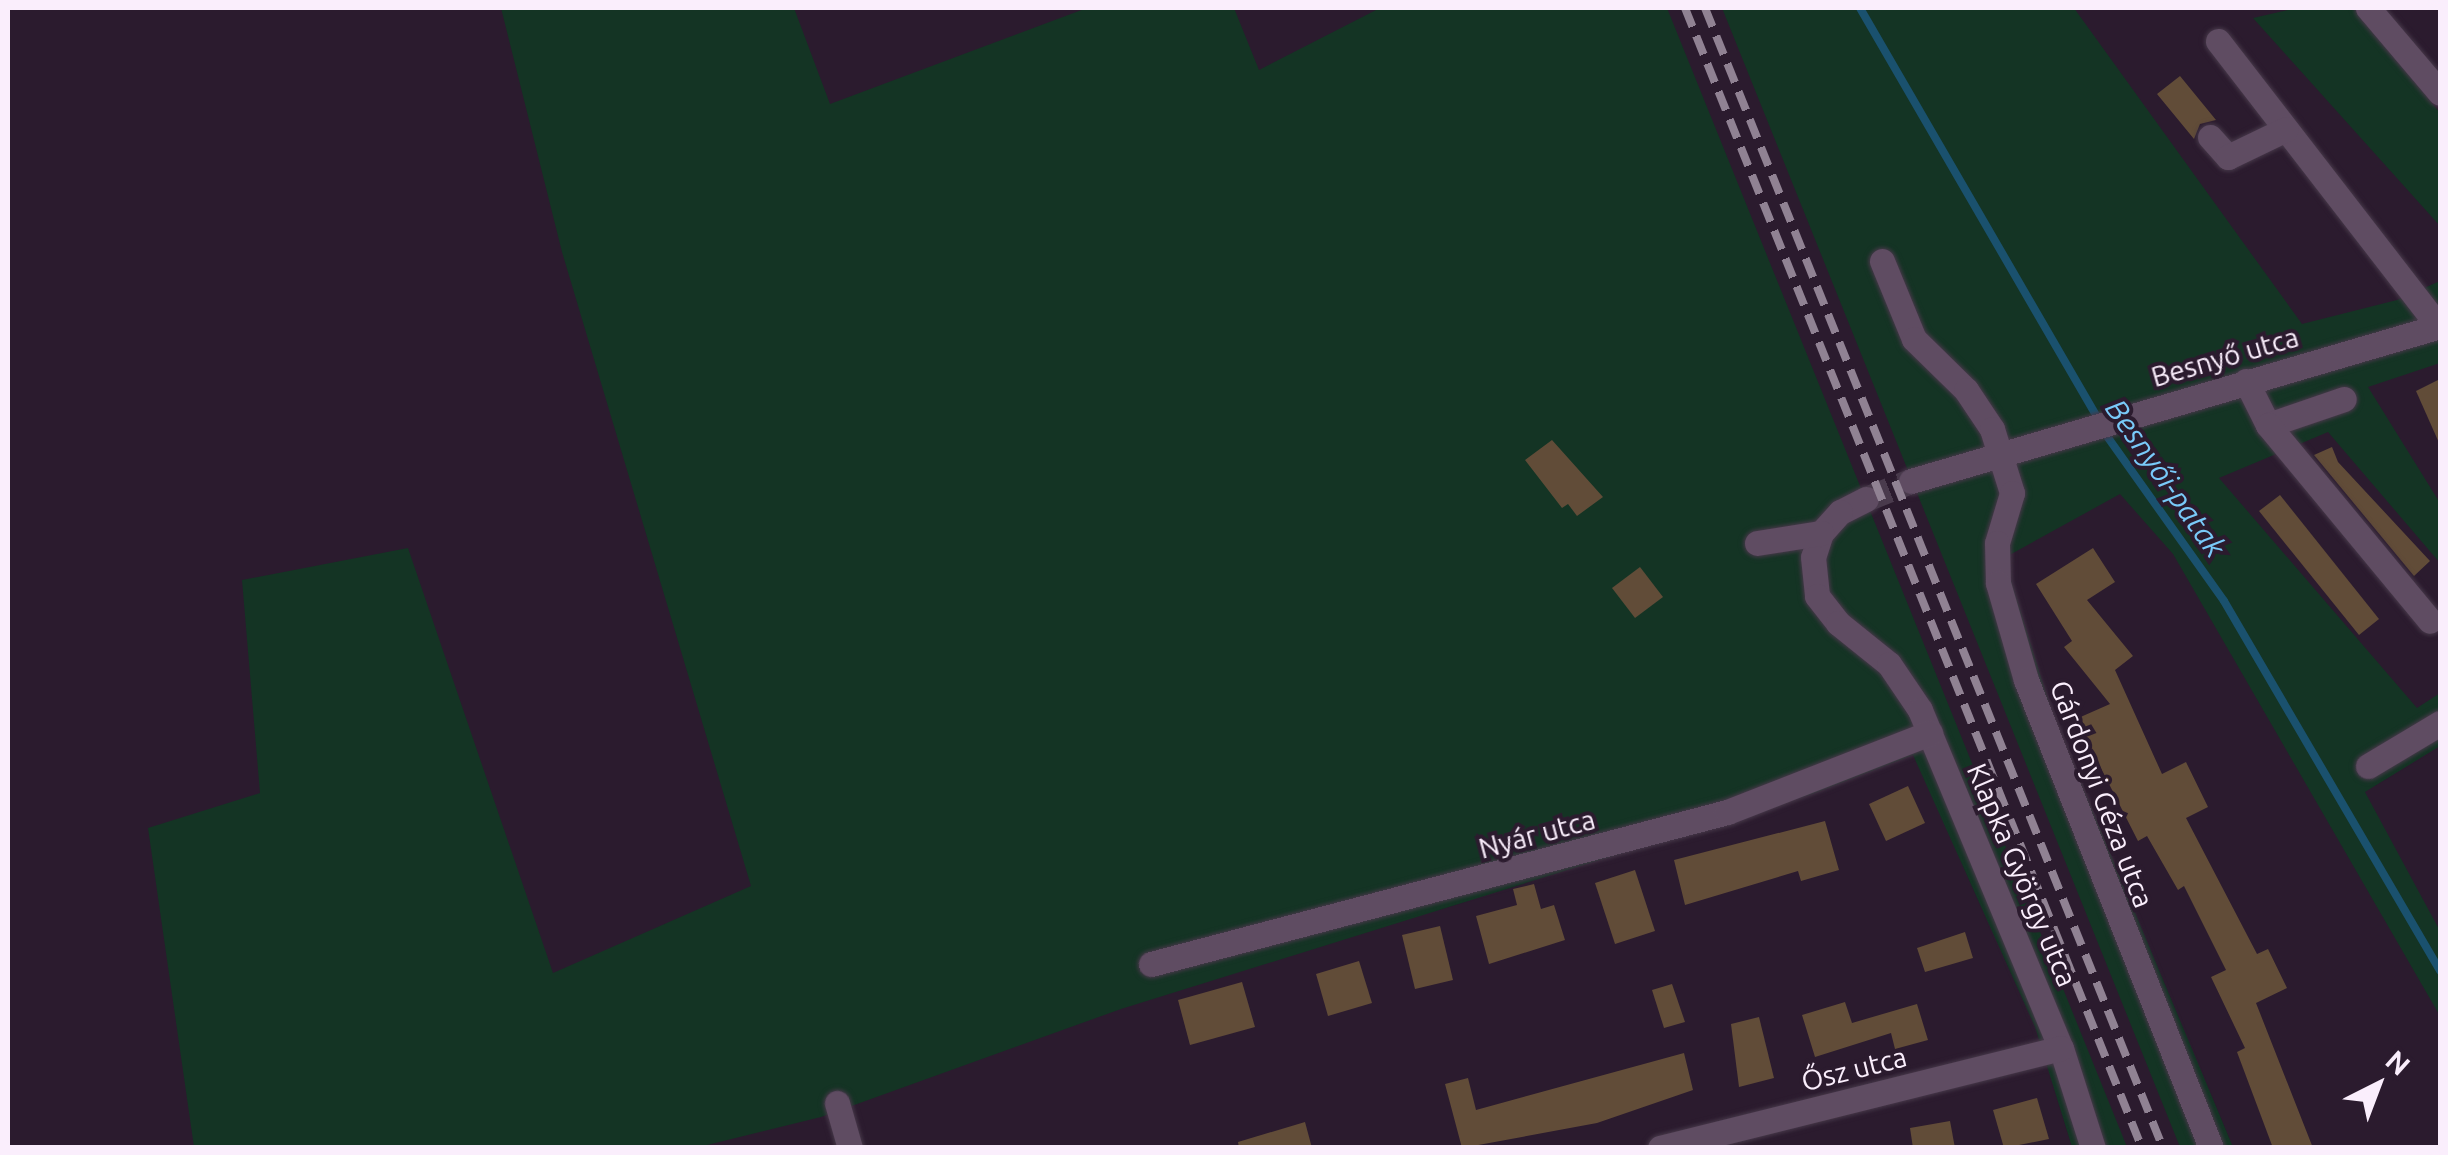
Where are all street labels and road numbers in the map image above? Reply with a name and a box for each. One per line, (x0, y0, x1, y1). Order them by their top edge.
street label: Besnyő utca (2147, 320, 2303, 394)
street label: Gárdonyi Géza utca (2043, 676, 2161, 912)
street label: Klapka György utca (1960, 758, 2084, 992)
street label: Nyár utca (1475, 802, 1599, 866)
street label: Ősz utca (1798, 1040, 1910, 1098)

